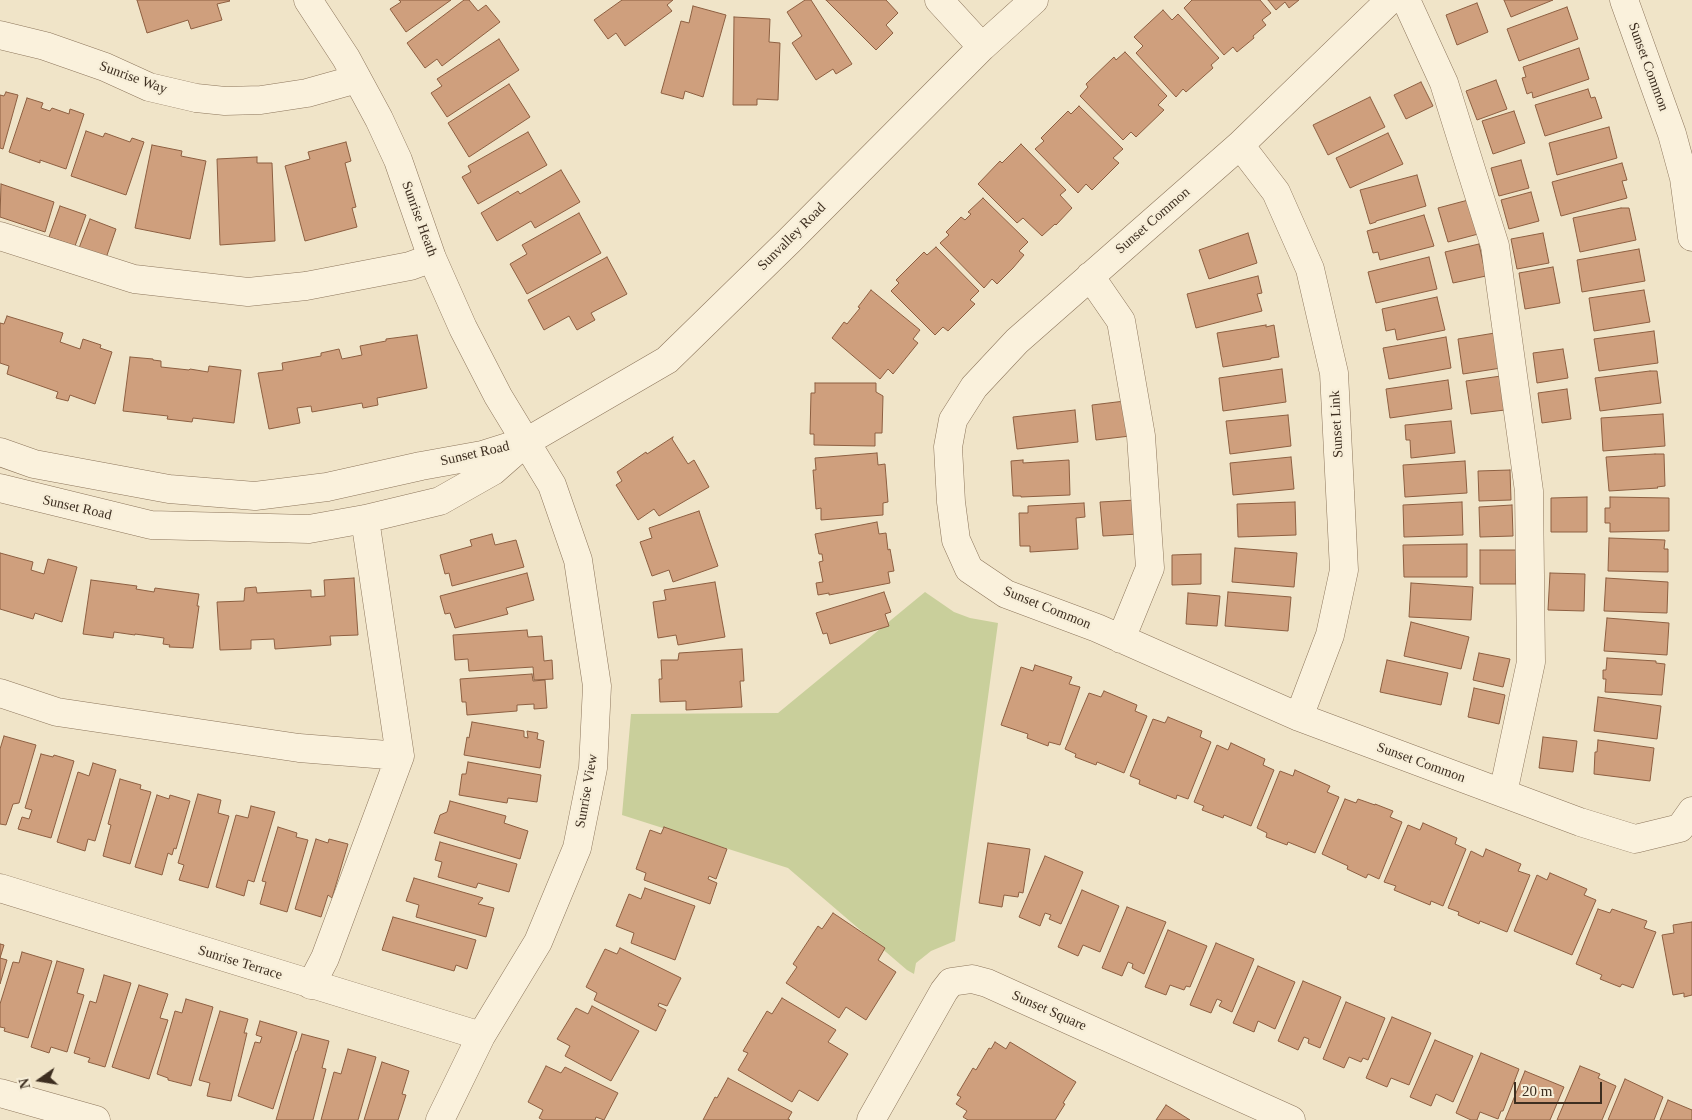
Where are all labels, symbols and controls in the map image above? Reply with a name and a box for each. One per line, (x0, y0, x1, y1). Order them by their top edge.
street label: Sunset Common (1624, 20, 1672, 114)
street label: Sunrise Way (97, 58, 169, 98)
street label: Sunrise Heath (398, 179, 440, 259)
street label: Sunset Common (1112, 184, 1194, 258)
street label: Sunvalley Road (755, 200, 829, 274)
street label: Sunset Link (1327, 390, 1347, 458)
street label: Sunset Road (439, 438, 511, 470)
street label: Sunset Road (41, 492, 113, 524)
street label: Sunset Common (1001, 583, 1093, 633)
street label: Sunset Common (1374, 739, 1468, 787)
street label: Sunrise View (572, 753, 602, 829)
street label: Sunrise Terrace (196, 942, 284, 984)
street label: Sunset Square (1009, 987, 1089, 1035)
north arrow (15, 1055, 65, 1105)
scale bar (1517, 1072, 1604, 1104)
text: N (16, 1077, 33, 1090)
text: 20 m (1522, 1083, 1552, 1099)

